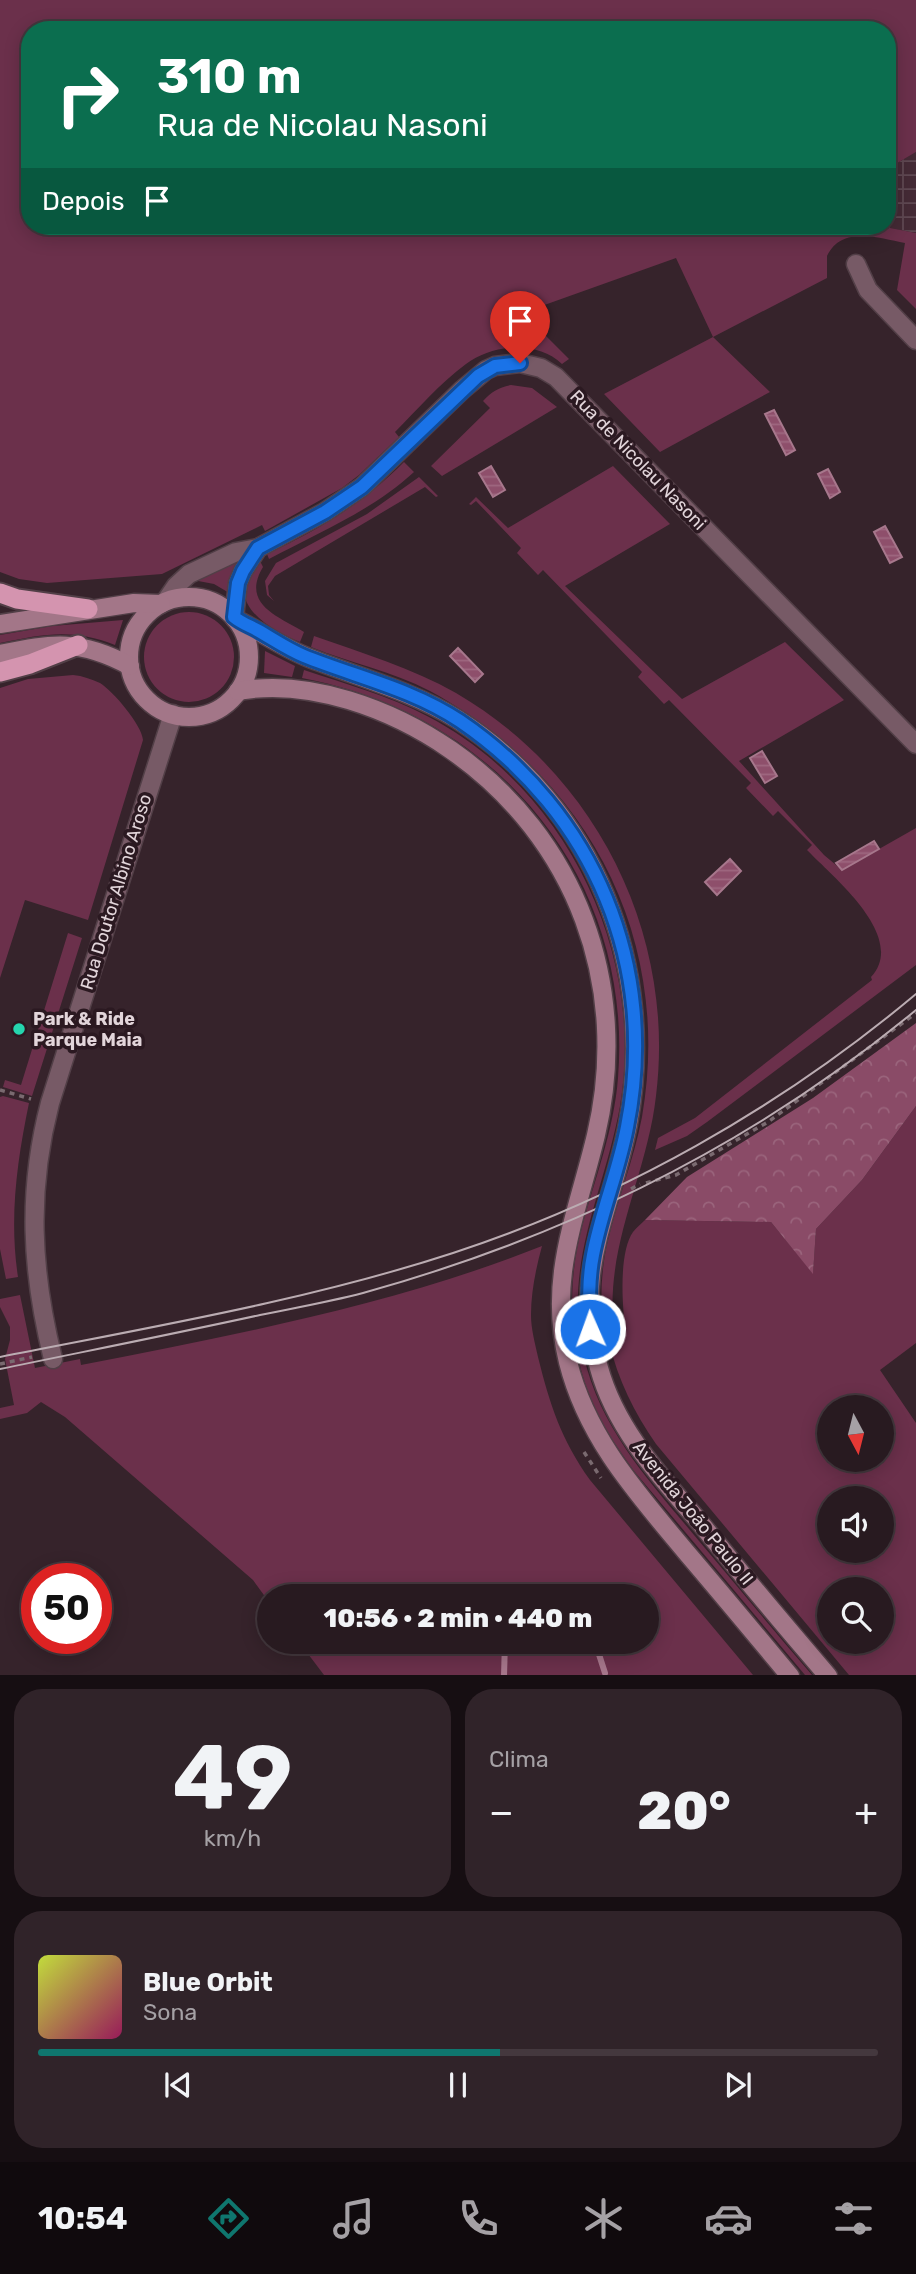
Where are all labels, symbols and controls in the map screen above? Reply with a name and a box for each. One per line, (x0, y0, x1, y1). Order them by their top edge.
text: 310 m (157, 47, 302, 105)
icon: right (42, 49, 133, 140)
text: Rua de Nicolau Nasoni (157, 106, 488, 144)
icon: arrive (138, 182, 176, 220)
text: Depois (42, 186, 124, 217)
pin (490, 291, 550, 363)
icon: arrive (501, 302, 539, 340)
street label: Rua de Nicolau Nasoni (565, 385, 711, 535)
street label: Rua Doutor Albino Aroso (76, 791, 156, 993)
place label: Park & Ride Parque Maia (33, 1008, 142, 1051)
marker: Park & Ride Parque Maia (11, 1021, 27, 1037)
position arrow (553, 1292, 627, 1366)
north arrow (817, 1395, 894, 1472)
map controls (817, 1395, 894, 1654)
street label: Avenida João Paulo II (628, 1436, 758, 1590)
button: sound (817, 1486, 894, 1563)
speed limit sign: 50 (21, 1563, 112, 1654)
button: search (817, 1577, 894, 1654)
text: 10:56 · 2 min · 440 m (324, 1603, 592, 1634)
text: 49 (172, 1724, 293, 1832)
text: Clima (489, 1745, 549, 1773)
text: 20° (637, 1780, 731, 1842)
text: − (489, 1789, 514, 1835)
text: + (854, 1789, 878, 1835)
text: km/h (204, 1824, 261, 1852)
text: Blue Orbit (143, 1967, 273, 1998)
text: Sona (143, 1998, 197, 2026)
icon: previous (159, 2066, 197, 2104)
icon: pause (439, 2066, 477, 2104)
icon: next (719, 2066, 757, 2104)
icon: directions (204, 2194, 253, 2243)
icon: music (329, 2194, 378, 2243)
icon: phone (454, 2194, 503, 2243)
icon: climate (579, 2194, 628, 2243)
icon: car (704, 2194, 753, 2243)
icon: filters (829, 2194, 878, 2243)
text: 10:54 (38, 2199, 128, 2237)

